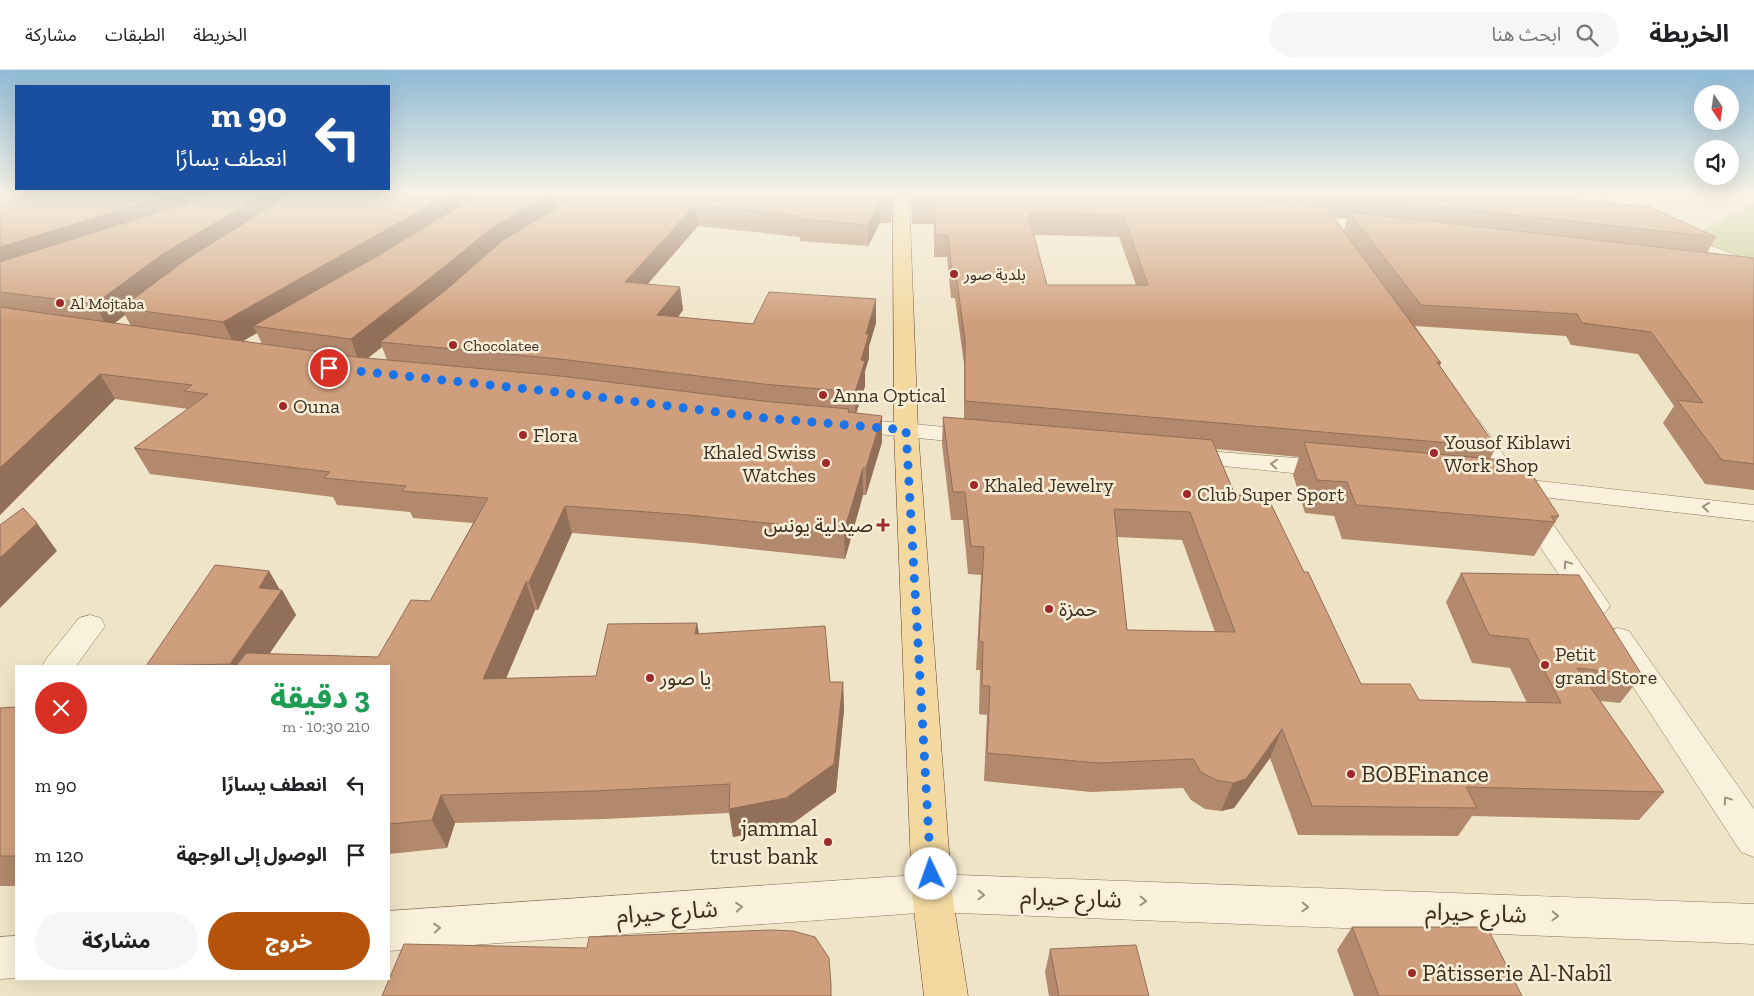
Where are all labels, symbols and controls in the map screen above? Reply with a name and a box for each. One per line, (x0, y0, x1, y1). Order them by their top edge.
search box (1269, 12, 1619, 57)
text: الخريطة (1649, 19, 1729, 48)
icon: search (1573, 21, 1601, 49)
text: ابحث هنا (1492, 23, 1561, 46)
text: مشاركة (25, 24, 77, 46)
text: الطبقات (105, 24, 165, 46)
text: الخريطة (193, 24, 247, 46)
north arrow (1694, 85, 1739, 130)
map controls (1694, 85, 1739, 185)
text: 90 m (211, 94, 287, 136)
icon: left (305, 105, 370, 170)
button: sound (1694, 140, 1739, 185)
text: انعطف يسارًا (175, 145, 287, 172)
place label: بلدية صور (963, 265, 1026, 284)
marker: بلدية صور (948, 268, 960, 280)
place label: Al Mojtaba (70, 294, 144, 313)
marker: Al Mojtaba (54, 297, 66, 309)
place label: Chocolatee (463, 336, 539, 355)
marker: Chocolatee (447, 339, 459, 351)
pin (308, 347, 350, 389)
icon: arrive (315, 354, 343, 382)
place label: Anna Optical (833, 383, 946, 407)
marker: Anna Optical (817, 389, 829, 401)
place label: Ouna (293, 394, 340, 418)
marker: Ouna (277, 400, 289, 412)
place label: Flora (533, 423, 578, 447)
marker: Flora (517, 429, 529, 441)
place label: Yousof Kiblawi Work Shop (1443, 430, 1571, 477)
place label: Khaled Swiss Watches (703, 440, 816, 487)
marker: Yousof Kiblawi Work Shop (1428, 447, 1440, 459)
marker: Khaled Swiss Watches (820, 457, 832, 469)
one-way arrow (1270, 459, 1278, 470)
place label: Khaled Jewelry (984, 473, 1115, 497)
marker: Khaled Jewelry (968, 479, 980, 491)
place label: Club Super Sport (1197, 482, 1345, 506)
marker: Club Super Sport (1181, 488, 1193, 500)
one-way arrow (1701, 502, 1709, 513)
place label: صيدلية يونس (764, 513, 873, 537)
marker: صيدلية يونس (877, 519, 889, 531)
one-way arrow (1564, 560, 1573, 570)
place label: حمزة (1059, 597, 1098, 621)
marker: حمزة (1043, 603, 1055, 615)
place label: Petit grand Store (1555, 642, 1657, 689)
marker: Petit grand Store (1539, 659, 1551, 671)
place label: يا صور (659, 666, 711, 690)
marker: يا صور (644, 672, 656, 684)
text: 3 دقيقة (270, 680, 370, 716)
button: close (35, 682, 87, 734)
text: 210 m · 10:30 (282, 717, 370, 736)
place label: BOBFinance (1361, 759, 1489, 788)
marker: BOBFinance (1345, 768, 1357, 780)
icon: left (342, 771, 370, 799)
text: انعطف يسارًا (221, 773, 327, 796)
text: 90 m (35, 774, 77, 797)
one-way arrow (1724, 796, 1733, 806)
place label: jammal trust bank (710, 813, 819, 870)
marker: jammal trust bank (822, 836, 834, 848)
icon: arrive (342, 841, 370, 869)
text: الوصول إلى الوجهة (176, 843, 327, 866)
text: 120 m (35, 844, 84, 867)
position arrow (904, 847, 956, 899)
street label: شارع حيرام (1020, 881, 1122, 918)
one-way arrow (977, 889, 985, 900)
street label: شارع حيرام (615, 893, 719, 933)
one-way arrow (1140, 896, 1147, 906)
street label: شارع حيرام (1425, 896, 1527, 933)
one-way arrow (735, 901, 743, 912)
one-way arrow (1302, 902, 1310, 912)
one-way arrow (1551, 911, 1559, 922)
button: مشاركة (35, 912, 198, 970)
button: خروج (208, 912, 370, 970)
one-way arrow (434, 922, 442, 933)
place label: Pâtisserie Al-Nabîl (1422, 958, 1612, 987)
marker: Pâtisserie Al-Nabîl (1406, 967, 1418, 979)

